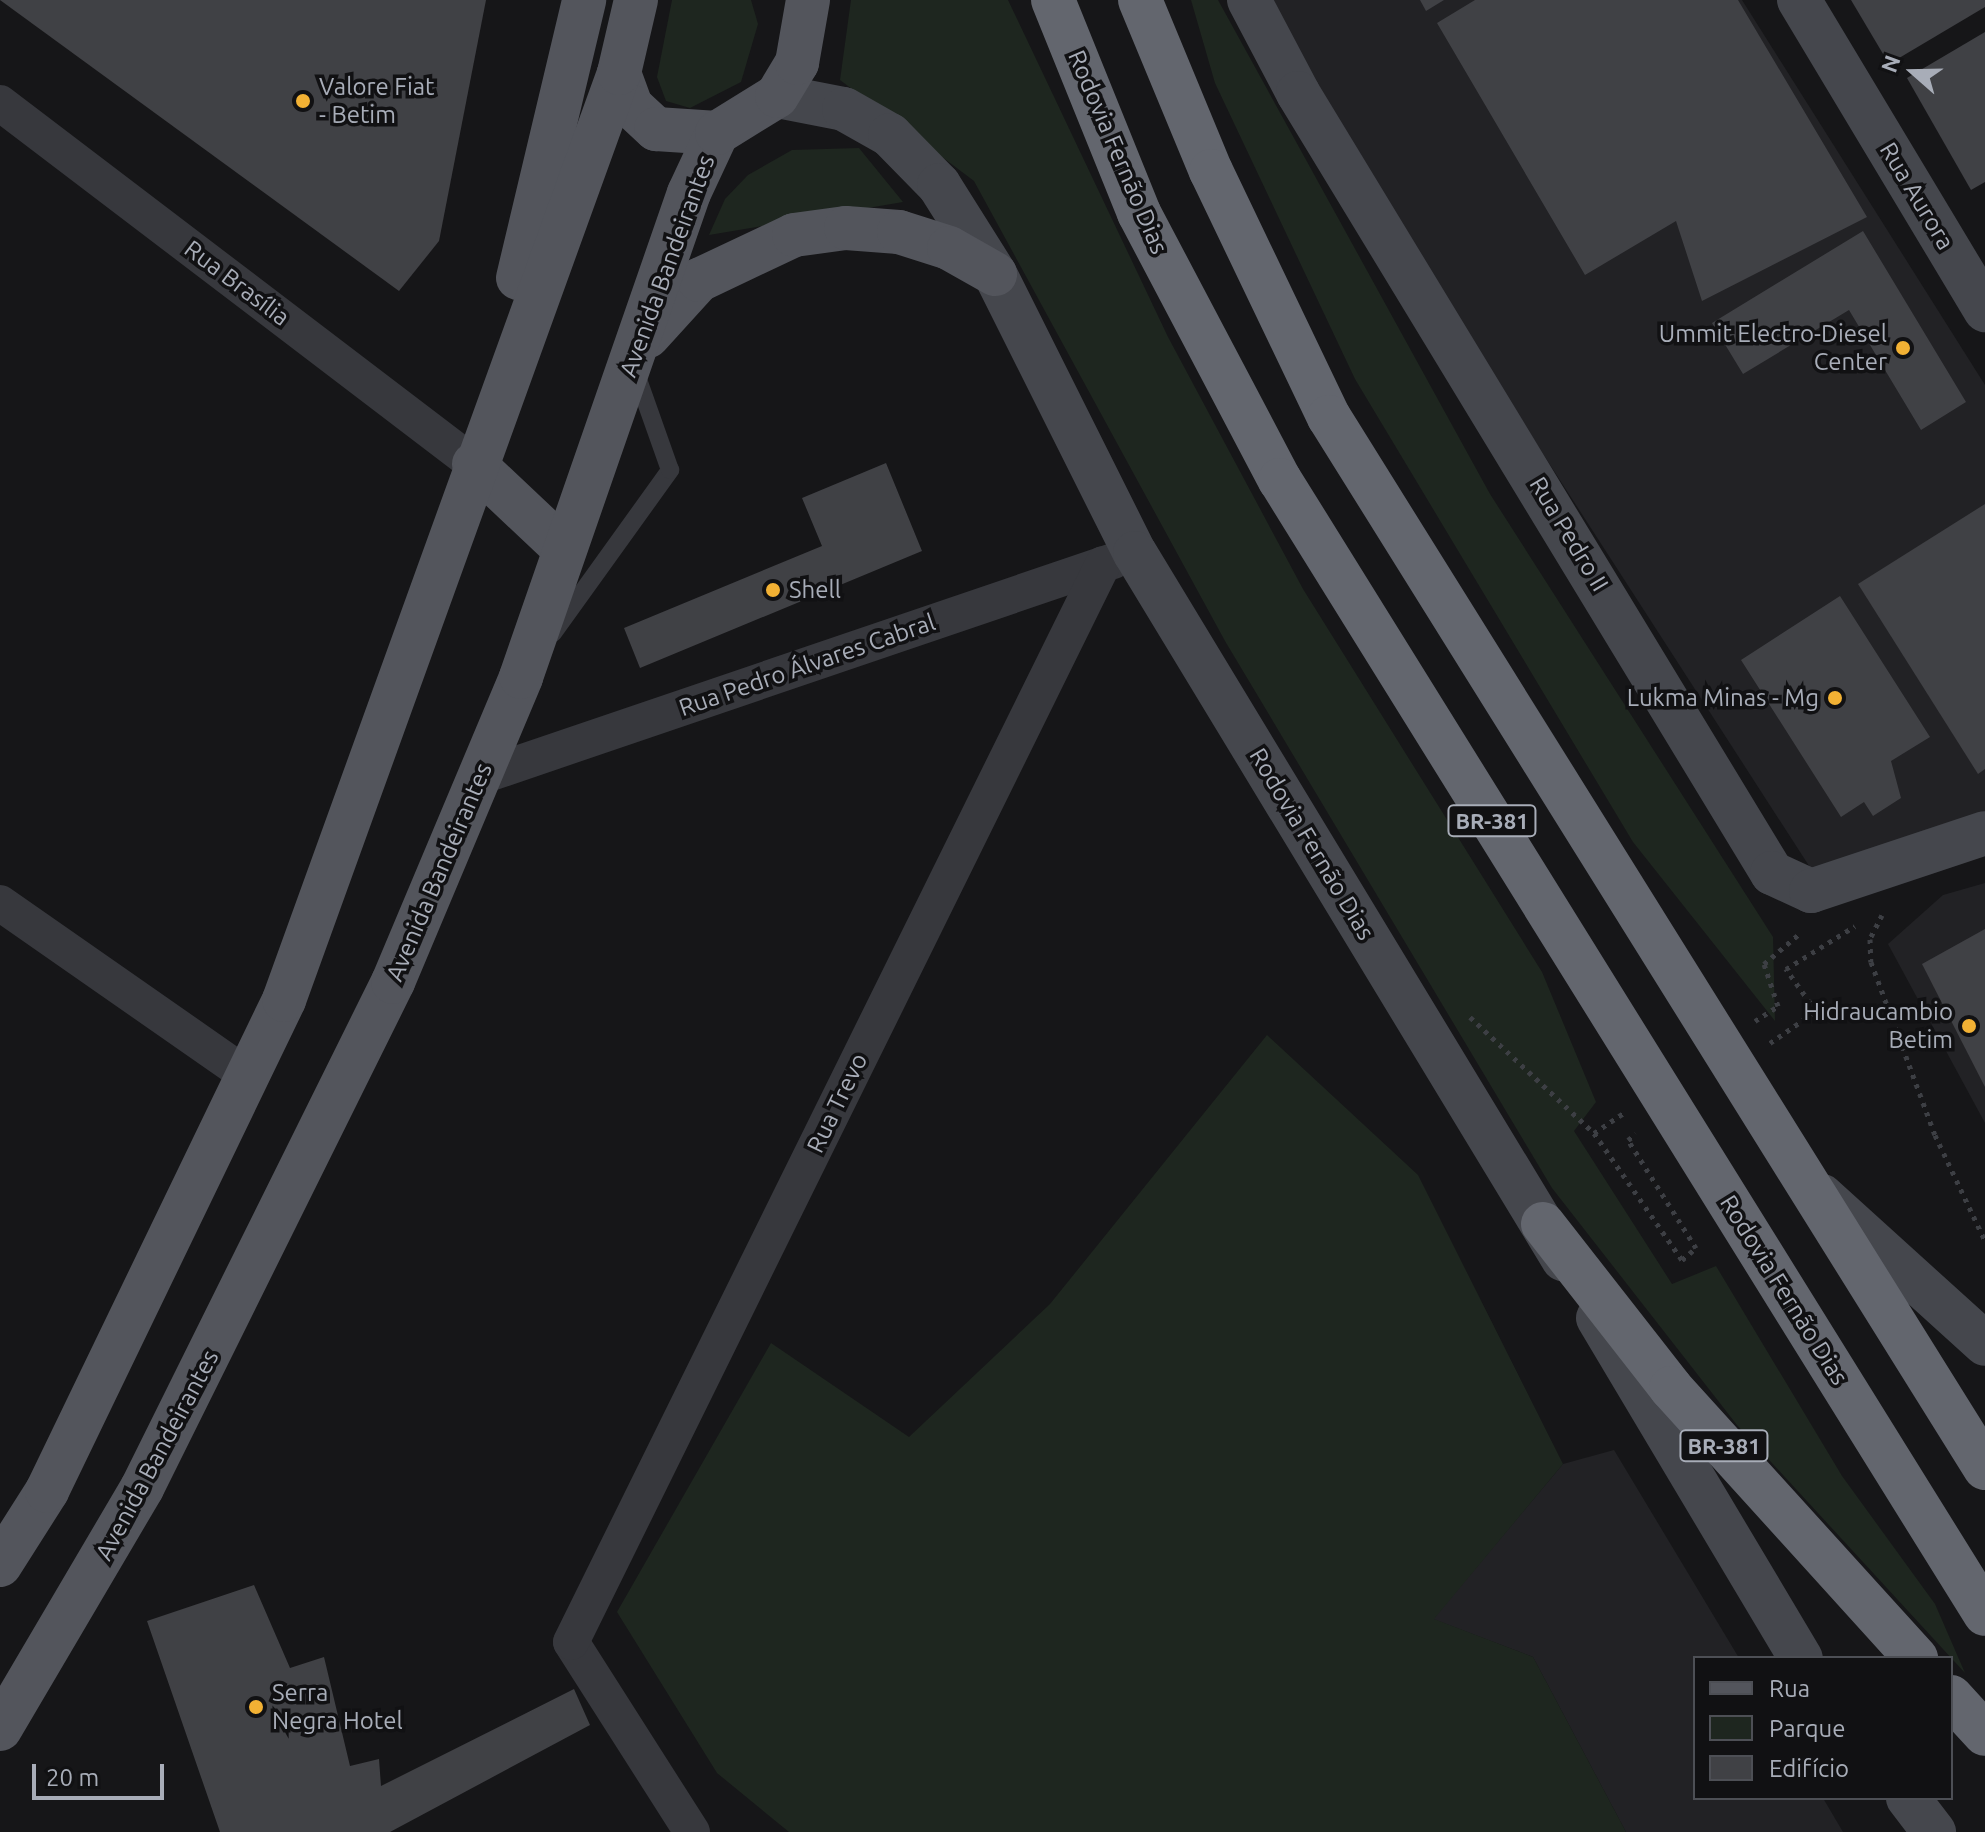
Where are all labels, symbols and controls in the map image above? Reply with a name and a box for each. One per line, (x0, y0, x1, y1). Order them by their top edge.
north arrow (1873, 32, 1953, 112)
street label: Rodovia Fernão Dias (1062, 46, 1174, 258)
text: N (1875, 52, 1905, 76)
place label: Valore Fiat - Betim (319, 73, 435, 129)
marker: Valore Fiat - Betim (294, 92, 312, 110)
street label: Rua Aurora (1874, 137, 1960, 255)
street label: Avenida Bandeirantes (613, 151, 721, 381)
street label: Rua Brasília (179, 234, 295, 332)
place label: Ummit Electro-Diesel Center (1659, 320, 1887, 376)
marker: Ummit Electro-Diesel Center (1894, 339, 1912, 357)
street label: Rua Pedro II (1524, 471, 1614, 597)
place label: Shell (789, 576, 841, 604)
marker: Shell (764, 581, 782, 599)
street label: Rua Pedro Álvares Cabral (675, 608, 939, 722)
place label: Lukma Minas - Mg (1627, 684, 1819, 712)
marker: Lukma Minas - Mg (1826, 689, 1844, 707)
street label: Rodovia Fernão Dias (1243, 743, 1381, 945)
street label: Avenida Bandeirantes (380, 759, 498, 985)
road number: BR-381 (1446, 803, 1538, 839)
place label: Hidraucambio Betim (1803, 998, 1953, 1054)
marker: Hidraucambio Betim (1960, 1017, 1978, 1035)
street label: Rua Trevo (801, 1049, 873, 1157)
street label: Rodovia Fernão Dias (1714, 1190, 1854, 1390)
street label: Avenida Bandeirantes (89, 1345, 225, 1565)
road number: BR-381 (1678, 1428, 1770, 1464)
legend (1693, 1656, 1953, 1800)
text: Rua (1769, 1675, 1810, 1702)
place label: Serra Negra Hotel (272, 1679, 403, 1735)
marker: Serra Negra Hotel (247, 1698, 265, 1716)
text: Parque (1769, 1715, 1846, 1742)
scale bar (36, 1748, 168, 1798)
text: Edifício (1769, 1755, 1849, 1782)
text: 20 m (46, 1764, 99, 1791)

